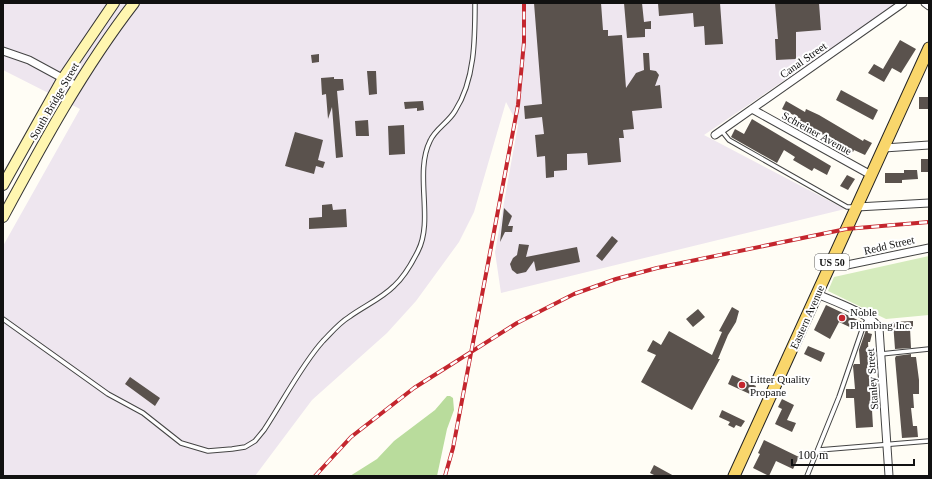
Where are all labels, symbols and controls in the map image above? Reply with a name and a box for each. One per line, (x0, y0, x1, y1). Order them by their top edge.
street label: Canal Street (777, 40, 829, 80)
street label: South Bridge Street (27, 60, 81, 142)
street label: Schreiner Avenue (780, 109, 854, 157)
street label: Redd Street (862, 233, 916, 257)
road number: US 50 (815, 254, 849, 270)
street label: Eastern Avenue (788, 283, 826, 351)
place label: Noble Plumbing Inc. (850, 306, 913, 331)
marker: Noble Plumbing Inc. (837, 313, 847, 323)
street label: Stanley Street (864, 348, 880, 410)
place label: Litter Quality Propane (750, 373, 811, 398)
marker: Litter Quality Propane (737, 380, 747, 390)
scale bar (792, 441, 914, 467)
text: 100 m (798, 448, 829, 462)

